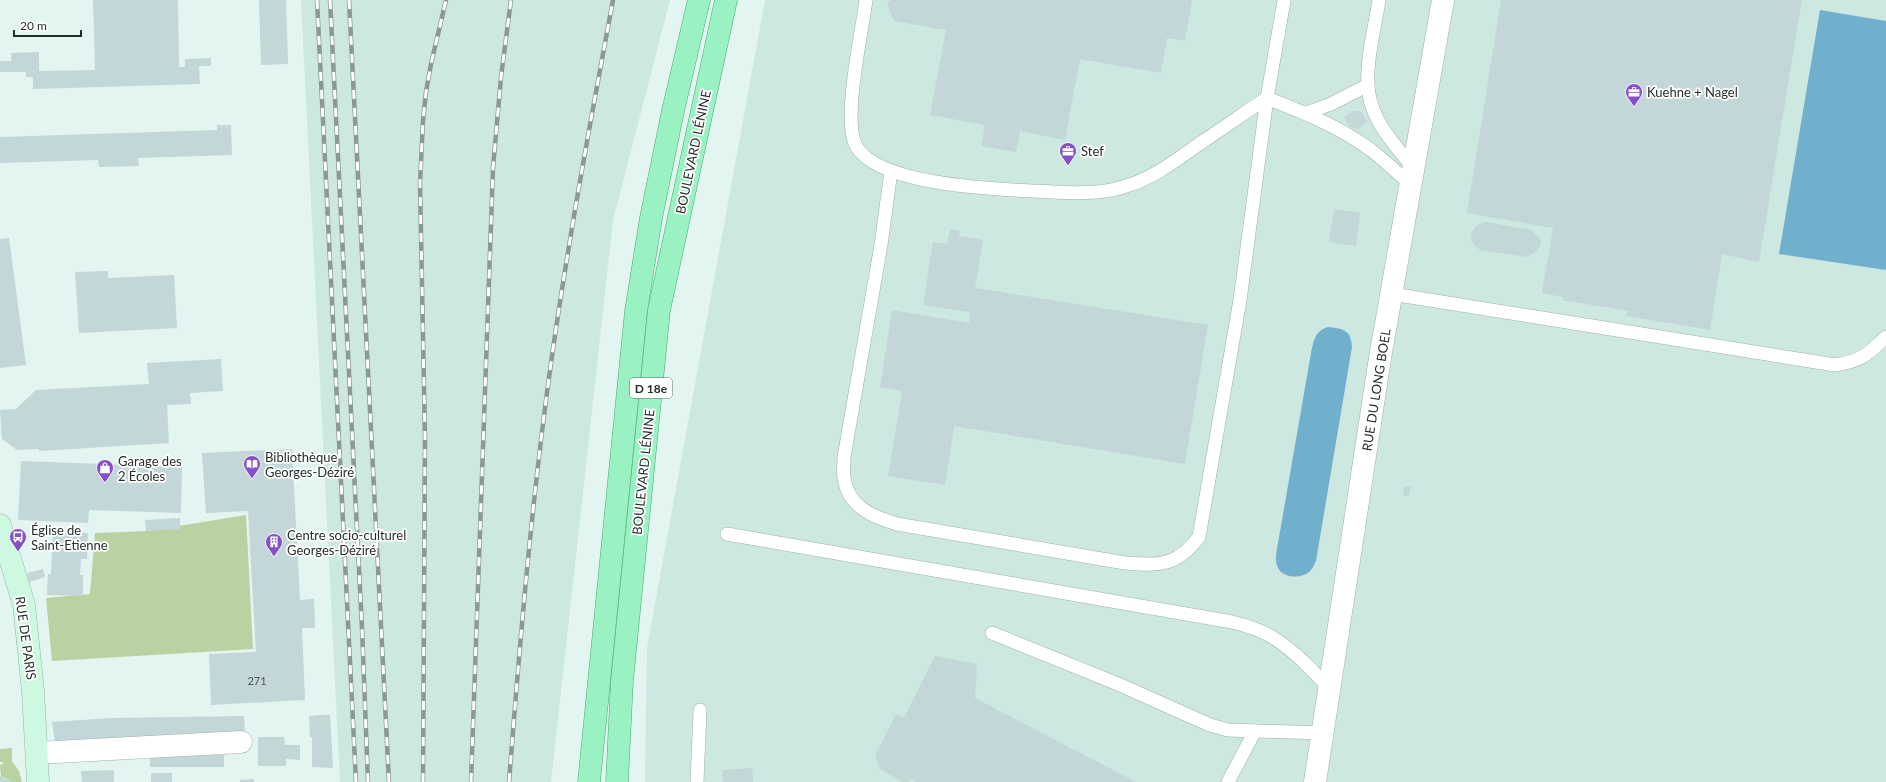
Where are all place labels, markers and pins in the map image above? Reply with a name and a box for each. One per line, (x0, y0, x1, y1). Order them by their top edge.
office icon: Kuehne + Nagel (1624, 82, 1644, 107)
place label: Kuehne + Nagel (1647, 84, 1738, 100)
office icon: Stef (1058, 141, 1078, 166)
place label: Stef (1081, 143, 1104, 159)
place label: Bibliothèque Georges-Déziré (265, 449, 354, 480)
place label: Garage des 2 Écoles (118, 453, 182, 484)
library icon: Bibliothèque Georges-Déziré (242, 454, 262, 479)
shop icon: Garage des 2 Écoles (95, 458, 115, 483)
place label: Église de Saint-Etienne (31, 522, 108, 553)
bus stop icon: Église de Saint-Etienne (8, 527, 28, 552)
place label: Centre socio-culturel Georges-Déziré (287, 527, 406, 558)
building icon: Centre socio-culturel Georges-Déziré (264, 532, 284, 557)

